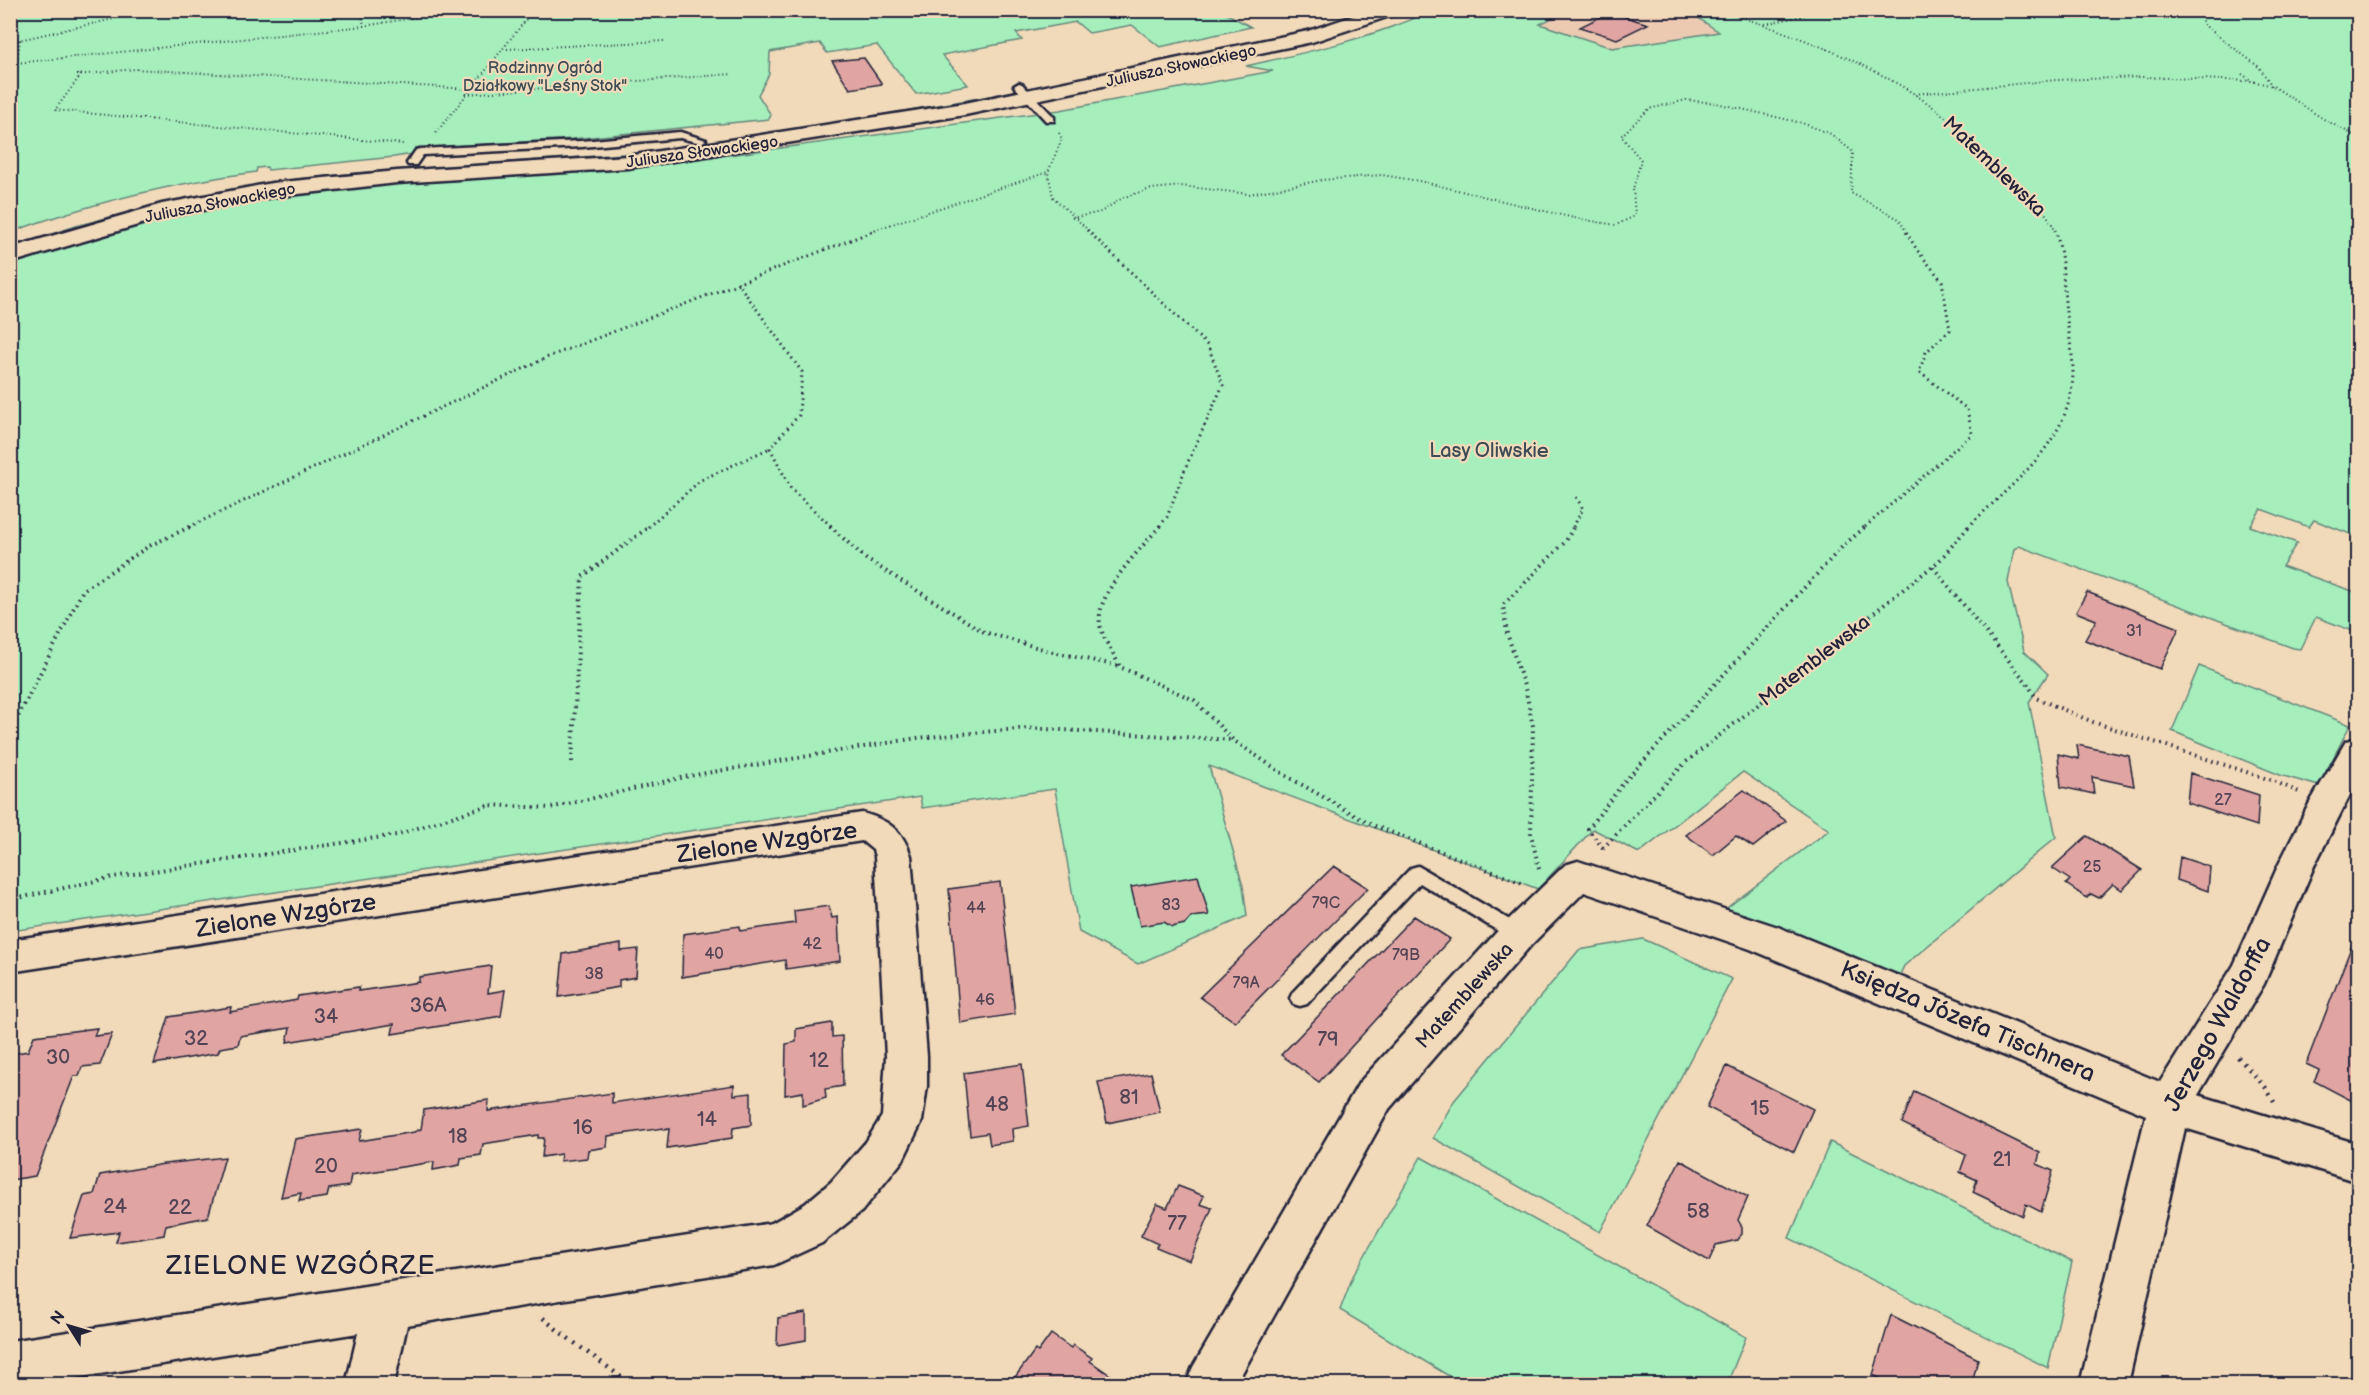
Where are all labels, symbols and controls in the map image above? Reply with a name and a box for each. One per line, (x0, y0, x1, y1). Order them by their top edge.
street label: Juliusza Słowackiego (1104, 41, 1258, 92)
park label: Rodzinny Ogród Działkowy "Leśny Stok" (463, 59, 627, 96)
street label: Matemblewska (1938, 111, 2051, 222)
street label: Juliusza Słowackiego (625, 132, 779, 173)
street label: Juliusza Słowackiego (143, 180, 297, 227)
park label: Lasy Oliwskie (1429, 439, 1549, 463)
street label: Matemblewska (1754, 610, 1875, 712)
house number: 31 (2126, 622, 2142, 641)
house number: 27 (2214, 791, 2232, 810)
street label: Zielone Wzgórze (674, 815, 859, 870)
house number: 25 (2083, 858, 2101, 877)
street label: Zielone Wzgórze (193, 887, 378, 944)
house number: 79C (1312, 894, 1340, 913)
house number: 83 (1161, 896, 1181, 915)
house number: 44 (966, 899, 986, 918)
street label: Jerzego Waldorffa (2158, 932, 2277, 1116)
house number: 42 (802, 935, 822, 954)
street label: Matemblewska (1411, 938, 1519, 1054)
house number: 40 (704, 945, 724, 964)
house number: 79B (1392, 946, 1420, 965)
street label: Księdza Józefa Tischnera (1836, 955, 2100, 1088)
house number: 38 (584, 965, 604, 984)
house number: 79A (1233, 974, 1260, 993)
house number: 46 (975, 991, 995, 1010)
house number: 36A (410, 994, 447, 1018)
house number: 34 (314, 1005, 338, 1029)
house number: 32 (184, 1027, 208, 1051)
house number: 79 (1317, 1028, 1339, 1052)
house number: 30 (46, 1046, 70, 1070)
house number: 12 (809, 1049, 829, 1073)
house number: 81 (1119, 1086, 1139, 1110)
house number: 48 (985, 1093, 1009, 1117)
house number: 15 (1750, 1097, 1770, 1121)
house number: 14 (697, 1108, 717, 1132)
house number: 16 (573, 1116, 593, 1140)
house number: 18 (448, 1125, 468, 1149)
house number: 21 (1992, 1148, 2012, 1172)
house number: 20 (314, 1155, 338, 1179)
house number: 24 (103, 1195, 127, 1219)
house number: 22 (168, 1196, 192, 1220)
house number: 58 (1686, 1200, 1710, 1224)
house number: 77 (1167, 1212, 1187, 1236)
district label: ZIELONE WZGÓRZE (165, 1250, 436, 1282)
north arrow (39, 1296, 99, 1356)
text: N (47, 1307, 69, 1328)

